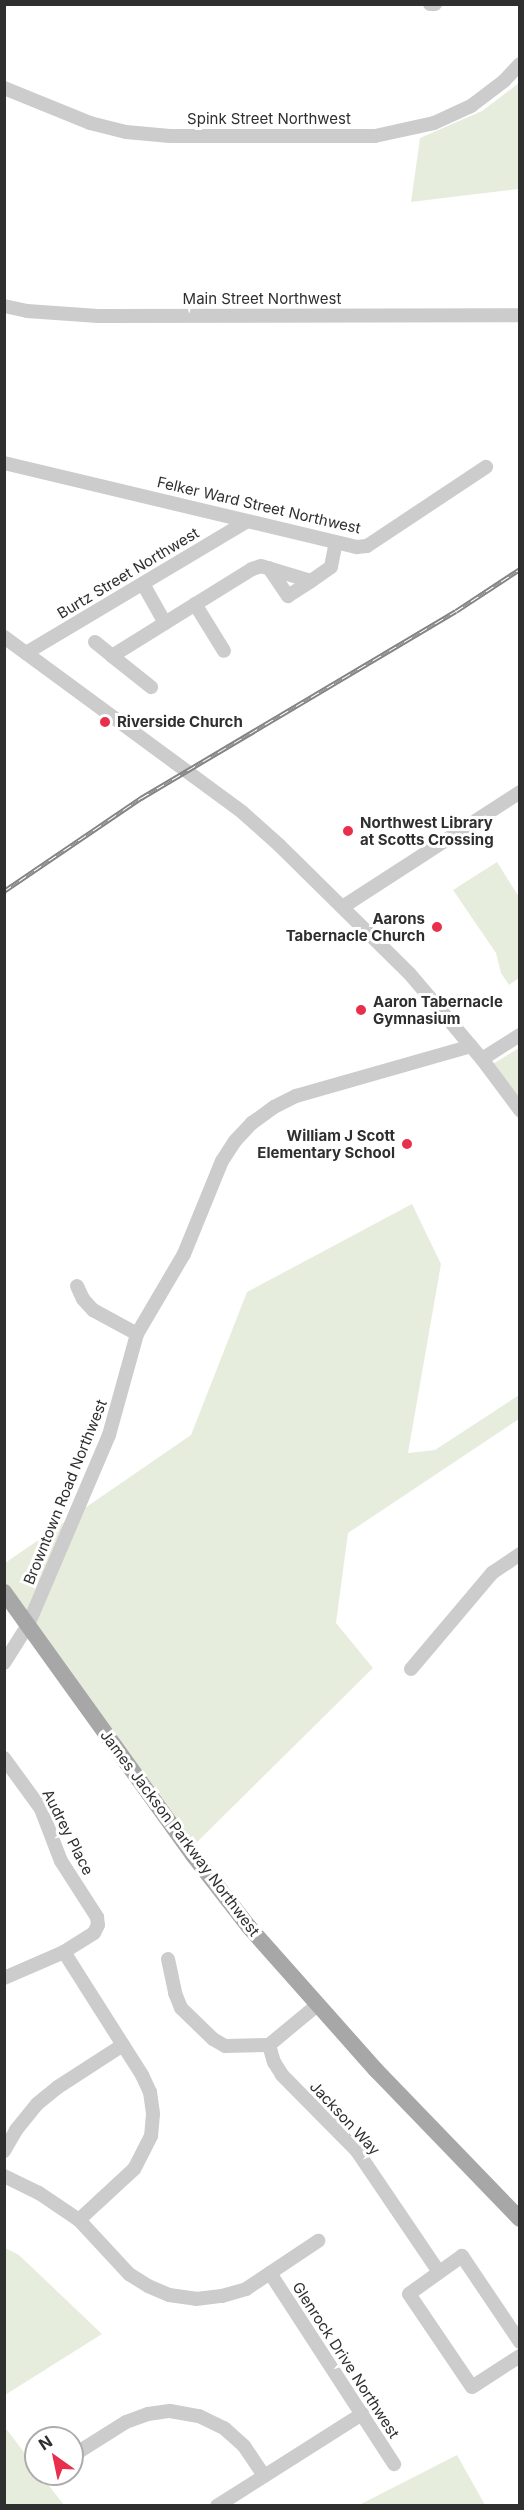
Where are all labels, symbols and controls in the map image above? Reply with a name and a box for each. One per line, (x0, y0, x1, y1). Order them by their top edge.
street label: Spink Street Northwest (187, 110, 351, 128)
street label: Main Street Northwest (183, 290, 341, 308)
street label: Felker Ward Street Northwest (155, 473, 363, 537)
street label: Burtz Street Northwest (54, 524, 202, 622)
place label: Riverside Church (117, 713, 243, 731)
marker: Riverside Church (98, 715, 112, 729)
place label: Northwest Library at Scotts Crossing (360, 813, 494, 848)
marker: Northwest Library at Scotts Crossing (341, 824, 355, 838)
place label: Aarons Tabernacle Church (286, 909, 425, 944)
marker: Aarons Tabernacle Church (430, 920, 444, 934)
place label: Aaron Tabernacle Gymnasium (373, 992, 503, 1027)
marker: Aaron Tabernacle Gymnasium (354, 1003, 368, 1017)
place label: William J Scott Elementary School (257, 1126, 395, 1161)
marker: William J Scott Elementary School (400, 1137, 414, 1151)
street label: Browntown Road Northwest (20, 1397, 110, 1587)
street label: James Jackson Parkway Northwest (97, 1726, 263, 1940)
street label: Audrey Place (39, 1786, 97, 1878)
street label: Jackson Way (306, 2077, 384, 2159)
street label: Glenrock Drive Northwest (289, 2278, 403, 2442)
north arrow (24, 2426, 84, 2486)
text: N (35, 2431, 56, 2454)

